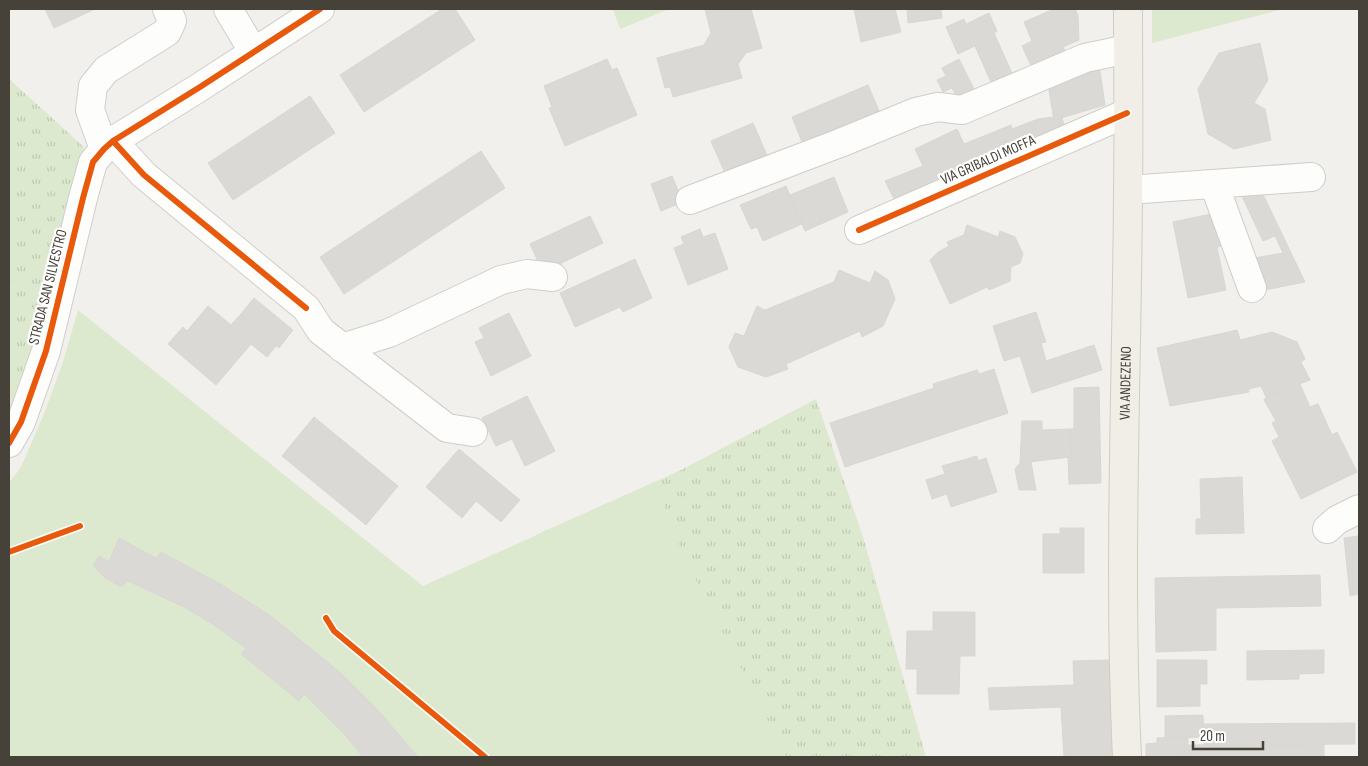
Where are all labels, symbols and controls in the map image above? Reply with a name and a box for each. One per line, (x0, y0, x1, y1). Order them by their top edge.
street label: VIA GRIBALDI MOFFA (938, 130, 1039, 189)
street label: STRADA SAN SILVESTRO (24, 227, 72, 347)
street label: VIA ANDEZENO (1115, 346, 1135, 420)
scale bar (1193, 718, 1263, 750)
text: 20 m (1200, 727, 1225, 746)

